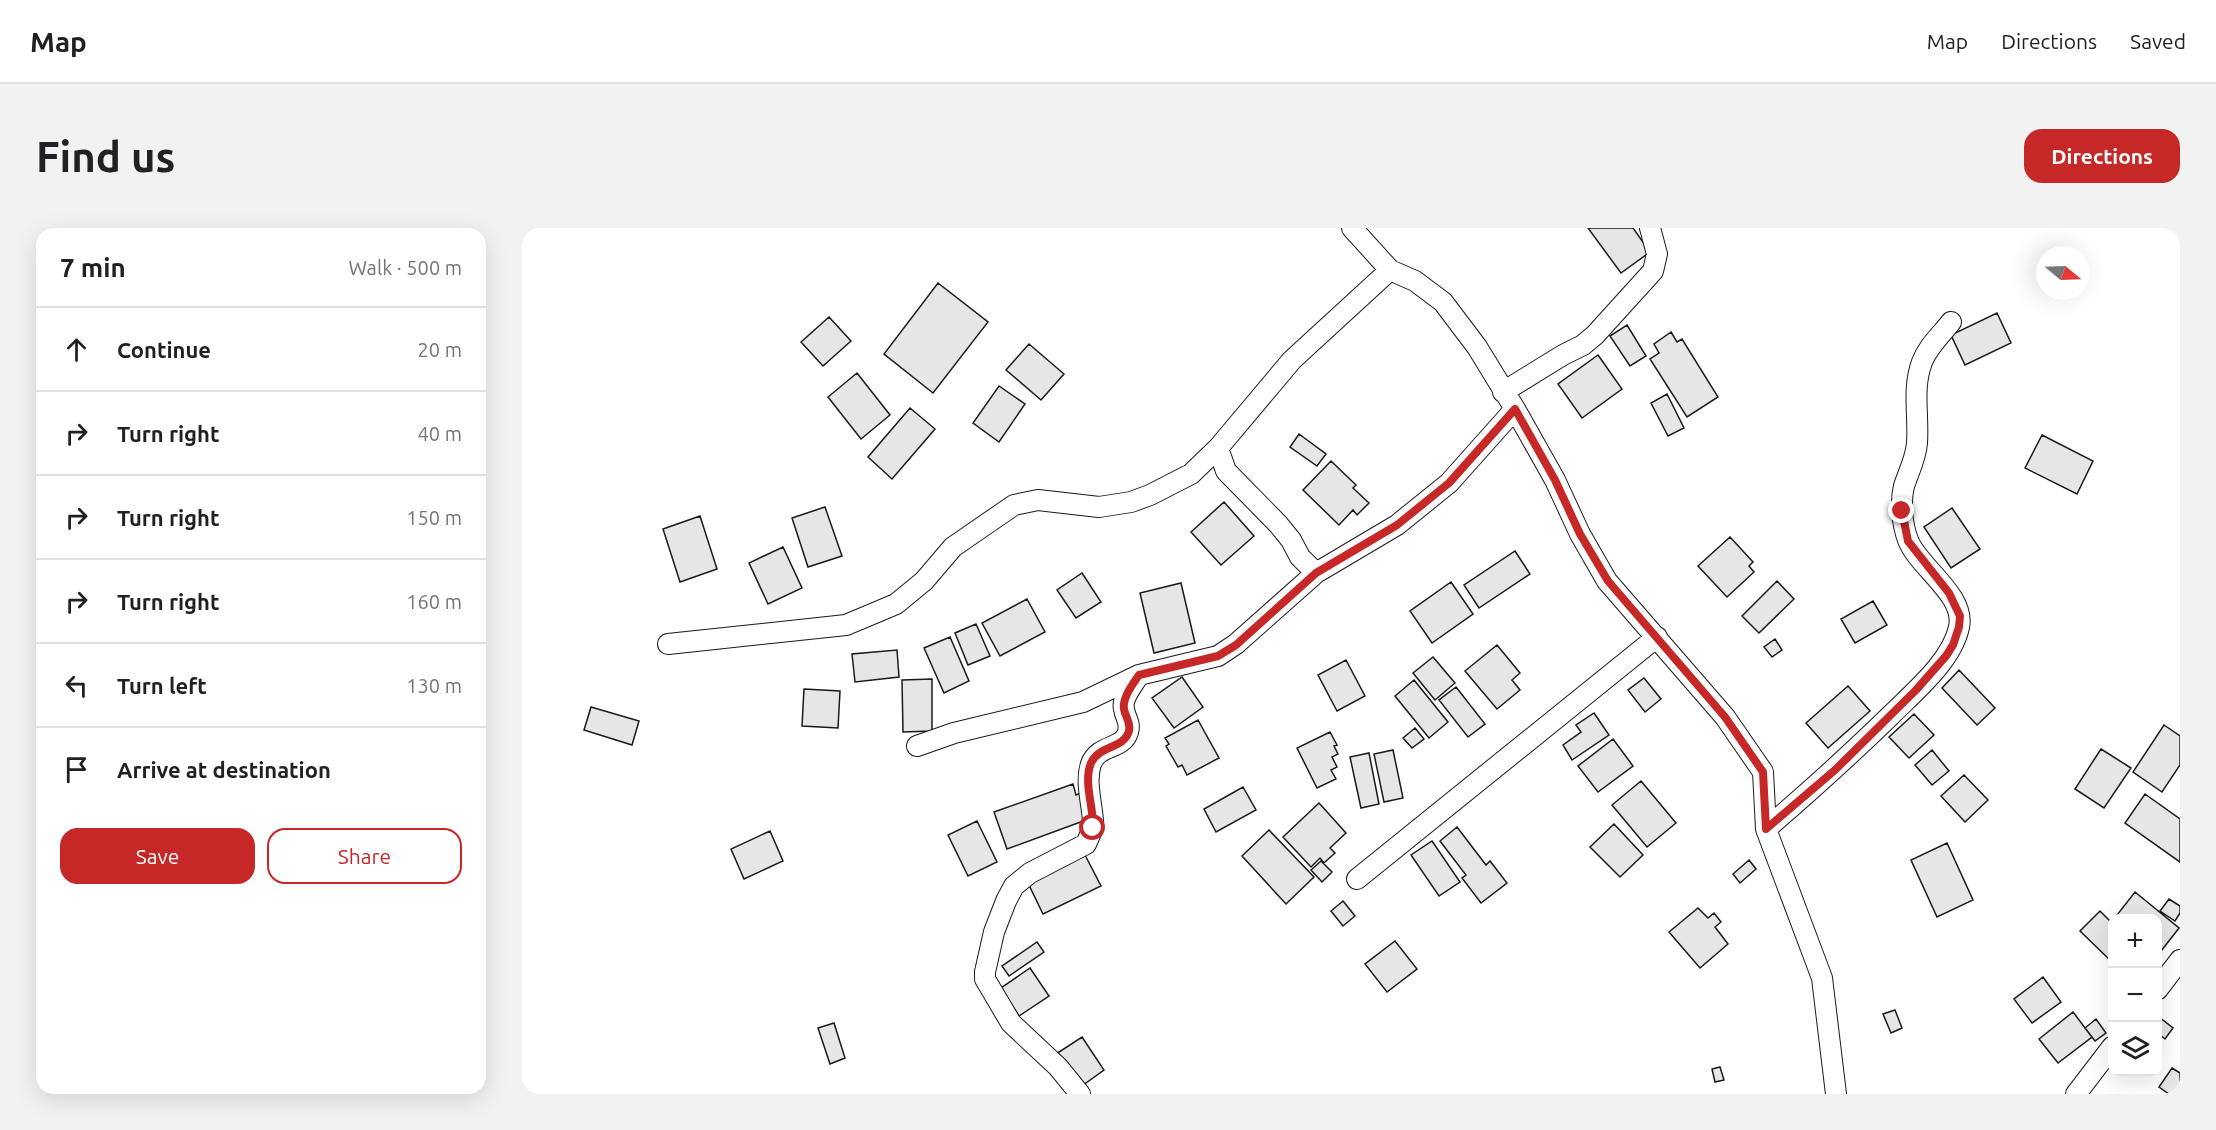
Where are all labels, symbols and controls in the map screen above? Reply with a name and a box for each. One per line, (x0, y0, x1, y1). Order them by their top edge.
text: Map (30, 26, 87, 57)
text: Map (1927, 29, 1968, 53)
text: Directions (2001, 29, 2097, 53)
text: Saved (2130, 29, 2186, 53)
button: Directions (2024, 129, 2180, 183)
text: Find us (36, 133, 175, 180)
north arrow (2036, 246, 2090, 300)
text: 7 min (60, 253, 126, 282)
text: Walk · 500 m (349, 256, 462, 279)
icon: ahead (60, 333, 93, 366)
text: Continue (117, 337, 211, 362)
text: 20 m (418, 338, 462, 361)
icon: right (60, 417, 93, 450)
text: Turn right (117, 421, 219, 446)
text: 40 m (418, 422, 462, 445)
route end (1888, 497, 1914, 523)
icon: right (60, 501, 93, 534)
text: Turn right (117, 505, 219, 530)
text: 150 m (406, 506, 462, 529)
icon: right (60, 585, 93, 618)
text: Turn right (117, 589, 219, 614)
text: 160 m (406, 590, 462, 613)
icon: left (60, 669, 93, 702)
text: Turn left (117, 673, 207, 698)
text: 130 m (406, 674, 462, 697)
icon: arrive (60, 753, 93, 786)
text: Arrive at destination (117, 757, 331, 782)
route start (1079, 814, 1105, 840)
button: Save (60, 828, 255, 884)
button: Share (267, 828, 462, 884)
map controls (2108, 914, 2162, 1076)
button: + (2108, 914, 2162, 968)
button: − (2108, 968, 2162, 1022)
button: layers (2108, 1022, 2162, 1076)

